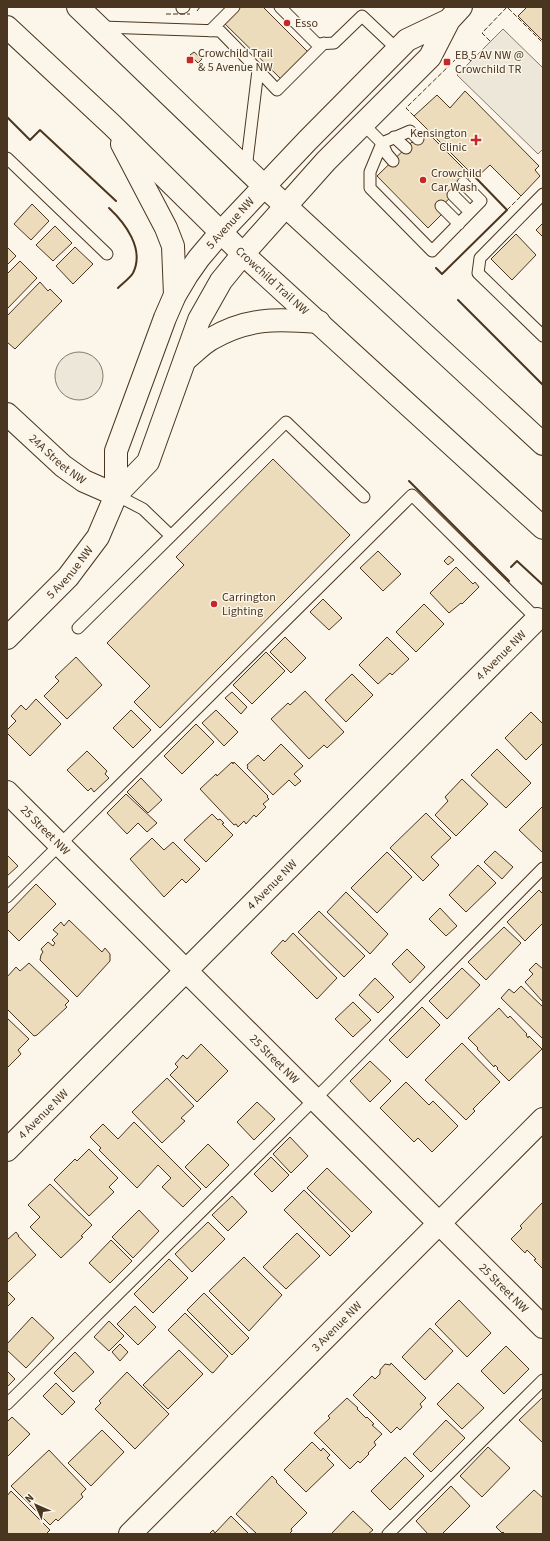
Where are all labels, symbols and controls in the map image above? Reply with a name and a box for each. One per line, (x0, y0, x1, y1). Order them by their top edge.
place label: Esso (295, 15, 318, 32)
marker: Esso (282, 18, 292, 28)
place label: Crowchild Trail & 5 Avenue NW (198, 45, 273, 76)
place label: EB 5 AV NW @ Crowchild TR (455, 47, 524, 78)
marker: Crowchild Trail & 5 Avenue NW (185, 55, 195, 65)
marker: EB 5 AV NW @ Crowchild TR (442, 57, 452, 67)
place label: Kensington Clinic (410, 125, 468, 156)
marker: Kensington Clinic (470, 134, 482, 146)
place label: Crowchild Car Wash (431, 165, 482, 196)
marker: Crowchild Car Wash (418, 175, 428, 185)
street label: 5 Avenue NW (202, 193, 259, 253)
street label: Crowchild Trail NW (231, 243, 313, 320)
street label: 24A Street NW (25, 430, 90, 489)
street label: 5 Avenue NW (43, 542, 98, 603)
place label: Carrington Lighting (222, 589, 276, 620)
marker: Carrington Lighting (209, 599, 219, 609)
street label: 4 Avenue NW (472, 626, 531, 685)
street label: 25 Street NW (16, 802, 74, 860)
street label: 4 Avenue NW (243, 856, 302, 914)
street label: 25 Street NW (246, 1031, 303, 1088)
street label: 4 Avenue NW (14, 1085, 73, 1143)
street label: 25 Street NW (475, 1260, 533, 1317)
street label: 3 Avenue NW (308, 1297, 366, 1356)
north arrow (16, 1485, 56, 1525)
text: N (21, 1490, 37, 1506)

